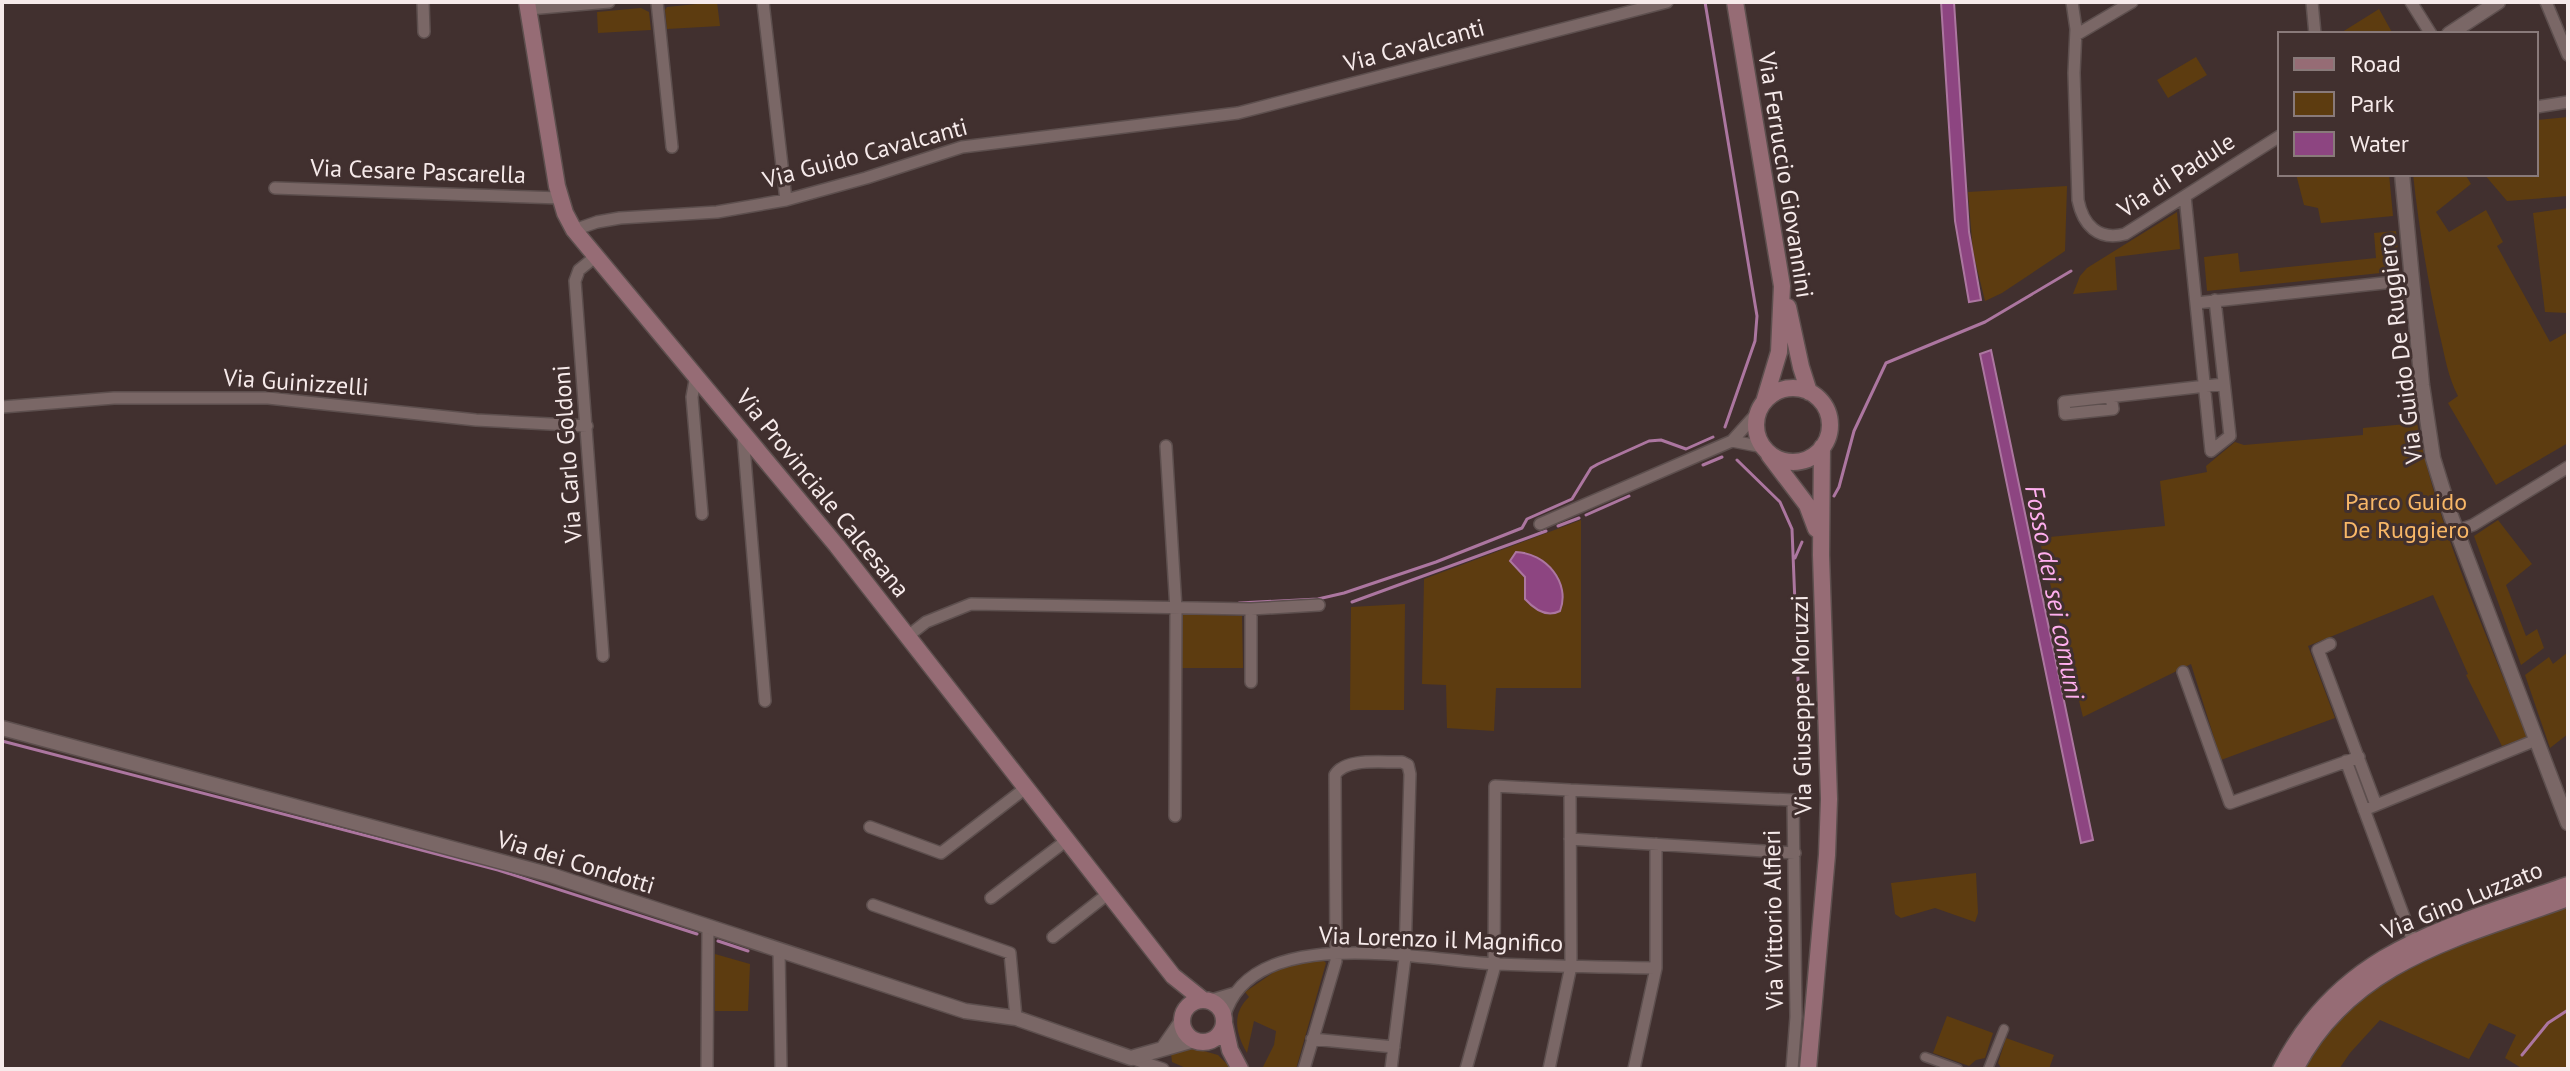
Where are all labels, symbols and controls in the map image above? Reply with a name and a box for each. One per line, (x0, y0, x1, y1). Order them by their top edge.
street label: Via Cavalcanti (1339, 11, 1488, 79)
legend (2278, 32, 2538, 176)
text: Road (2350, 48, 2401, 79)
street label: Via Ferruccio Giovannini (1751, 49, 1821, 300)
text: Park (2350, 88, 2395, 119)
street label: Via Guido Cavalcanti (758, 111, 971, 196)
street label: Via di Padule (2111, 126, 2240, 225)
text: Water (2350, 128, 2409, 159)
street label: Via Cesare Pascarella (309, 152, 526, 190)
street label: Via Guido De Ruggiero (2371, 232, 2430, 467)
street label: Via Guinizzelli (221, 361, 370, 403)
street label: Via Carlo Goldoni (545, 364, 589, 545)
street label: Via Provinciale Calcesana (729, 382, 917, 604)
water label: Fosso dei sei comuni (2018, 482, 2092, 703)
park label: Parco Guido De Ruggiero (2343, 486, 2469, 545)
street label: Via Giuseppe Moruzzi (1784, 595, 1818, 816)
street label: Via dei Condotti (492, 823, 659, 901)
street label: Via Vittorio Alfieri (1756, 830, 1790, 1011)
street label: Via Gino Luzzato (2376, 854, 2547, 947)
street label: Via Lorenzo il Magnifico (1317, 919, 1564, 959)

